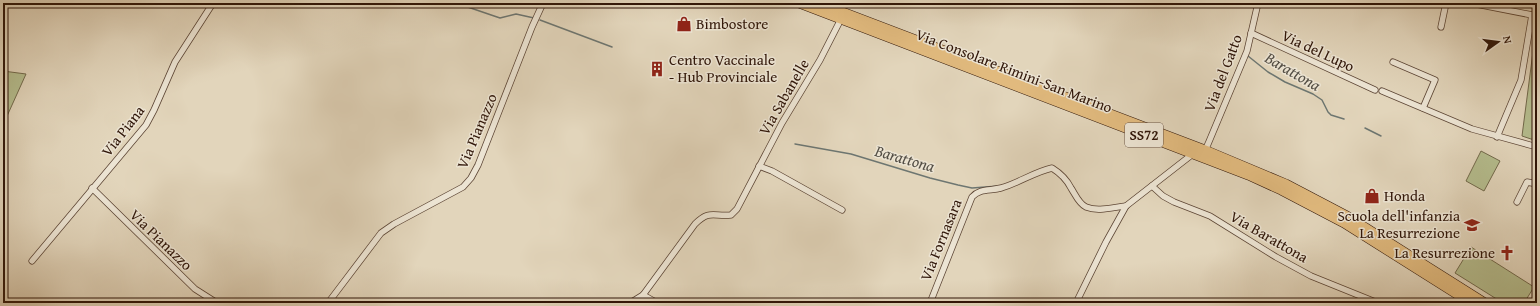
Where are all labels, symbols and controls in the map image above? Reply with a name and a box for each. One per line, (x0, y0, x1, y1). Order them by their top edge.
place label: Bimbostore (696, 13, 768, 34)
shop icon: Bimbostore (675, 15, 693, 33)
north arrow (1478, 22, 1518, 62)
street label: Via Consolare Rimini-San Marino (913, 23, 1116, 118)
street label: Via del Lupo (1278, 25, 1358, 77)
street label: Via del Gatto (1198, 31, 1247, 114)
text: N (1499, 34, 1517, 46)
water label: Barattona (1260, 45, 1326, 97)
place label: Centro Vaccinale - Hub Provinciale (669, 49, 777, 87)
street label: Via Sabanelle (753, 55, 814, 139)
building icon: Centro Vaccinale - Hub Provinciale (648, 60, 666, 78)
street label: Via Pianazzo (451, 90, 502, 172)
street label: Via Piana (96, 101, 149, 161)
road number: SS72 (1125, 123, 1163, 147)
water label: Barattona (871, 138, 938, 178)
place label: Honda (1384, 185, 1425, 206)
shop icon: Honda (1363, 187, 1381, 205)
street label: Via Fornasara (915, 196, 967, 284)
street label: Via Pianazzo (125, 204, 198, 275)
place label: Scuola dell'infanzia La Resurrezione (1338, 205, 1460, 243)
street label: Via Barattona (1226, 206, 1312, 267)
school or university icon: Scuola dell'infanzia La Resurrezione (1463, 216, 1481, 234)
place label: La Resurrezione (1394, 242, 1495, 263)
church icon: La Resurrezione (1498, 244, 1516, 262)

